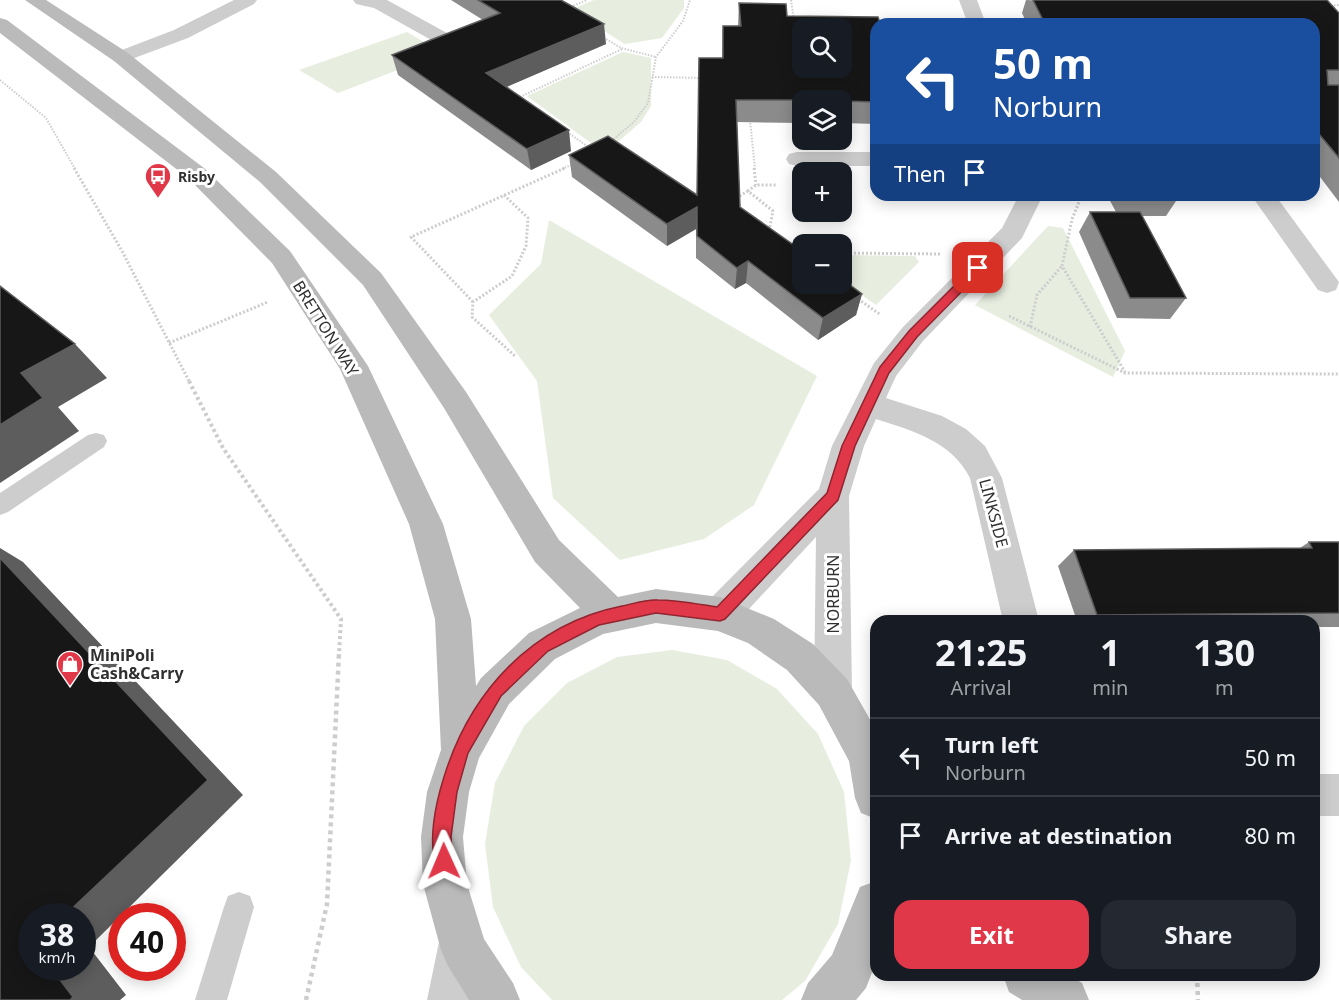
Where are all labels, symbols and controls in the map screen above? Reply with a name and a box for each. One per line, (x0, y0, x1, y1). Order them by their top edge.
map controls (792, 18, 852, 294)
button: search (792, 18, 852, 78)
text: 50 m (993, 34, 1093, 91)
icon: left (894, 42, 972, 120)
text: Norburn (993, 88, 1102, 125)
button: layers (792, 90, 852, 150)
icon: arrive (958, 156, 991, 189)
text: Then (894, 158, 946, 188)
bus stop icon: Risby (143, 161, 173, 199)
button: + (792, 162, 852, 222)
place label: Risby (178, 167, 215, 186)
button: − (792, 234, 852, 294)
pin (952, 242, 1003, 293)
icon: arrive (961, 251, 994, 284)
street label: BRETTON WAY (288, 276, 365, 381)
street label: LINKSIDE (974, 476, 1014, 550)
street label: NORBURN (822, 555, 844, 633)
text: 21:25 (935, 628, 1027, 677)
text: 1 (1100, 628, 1121, 677)
text: 130 (1193, 628, 1255, 677)
place label: MiniPoli Cash&Carry (90, 644, 184, 684)
shop icon: MiniPoli Cash&Carry (55, 649, 85, 687)
text: Arrival (951, 674, 1012, 701)
text: min (1092, 674, 1128, 701)
text: m (1215, 674, 1234, 701)
text: Turn left (945, 729, 1039, 759)
icon: left (894, 741, 927, 774)
text: 50 m (1245, 742, 1296, 772)
text: Norburn (945, 759, 1026, 786)
icon: arrive (894, 819, 927, 852)
text: Arrive at destination (945, 820, 1172, 850)
text: 80 m (1245, 820, 1296, 850)
position arrow (412, 829, 476, 893)
button: Exit (894, 900, 1089, 969)
button: Share (1101, 900, 1296, 969)
speed limit sign: 40 (108, 903, 186, 981)
text: 38 (40, 914, 74, 955)
text: km/h (39, 947, 75, 967)

